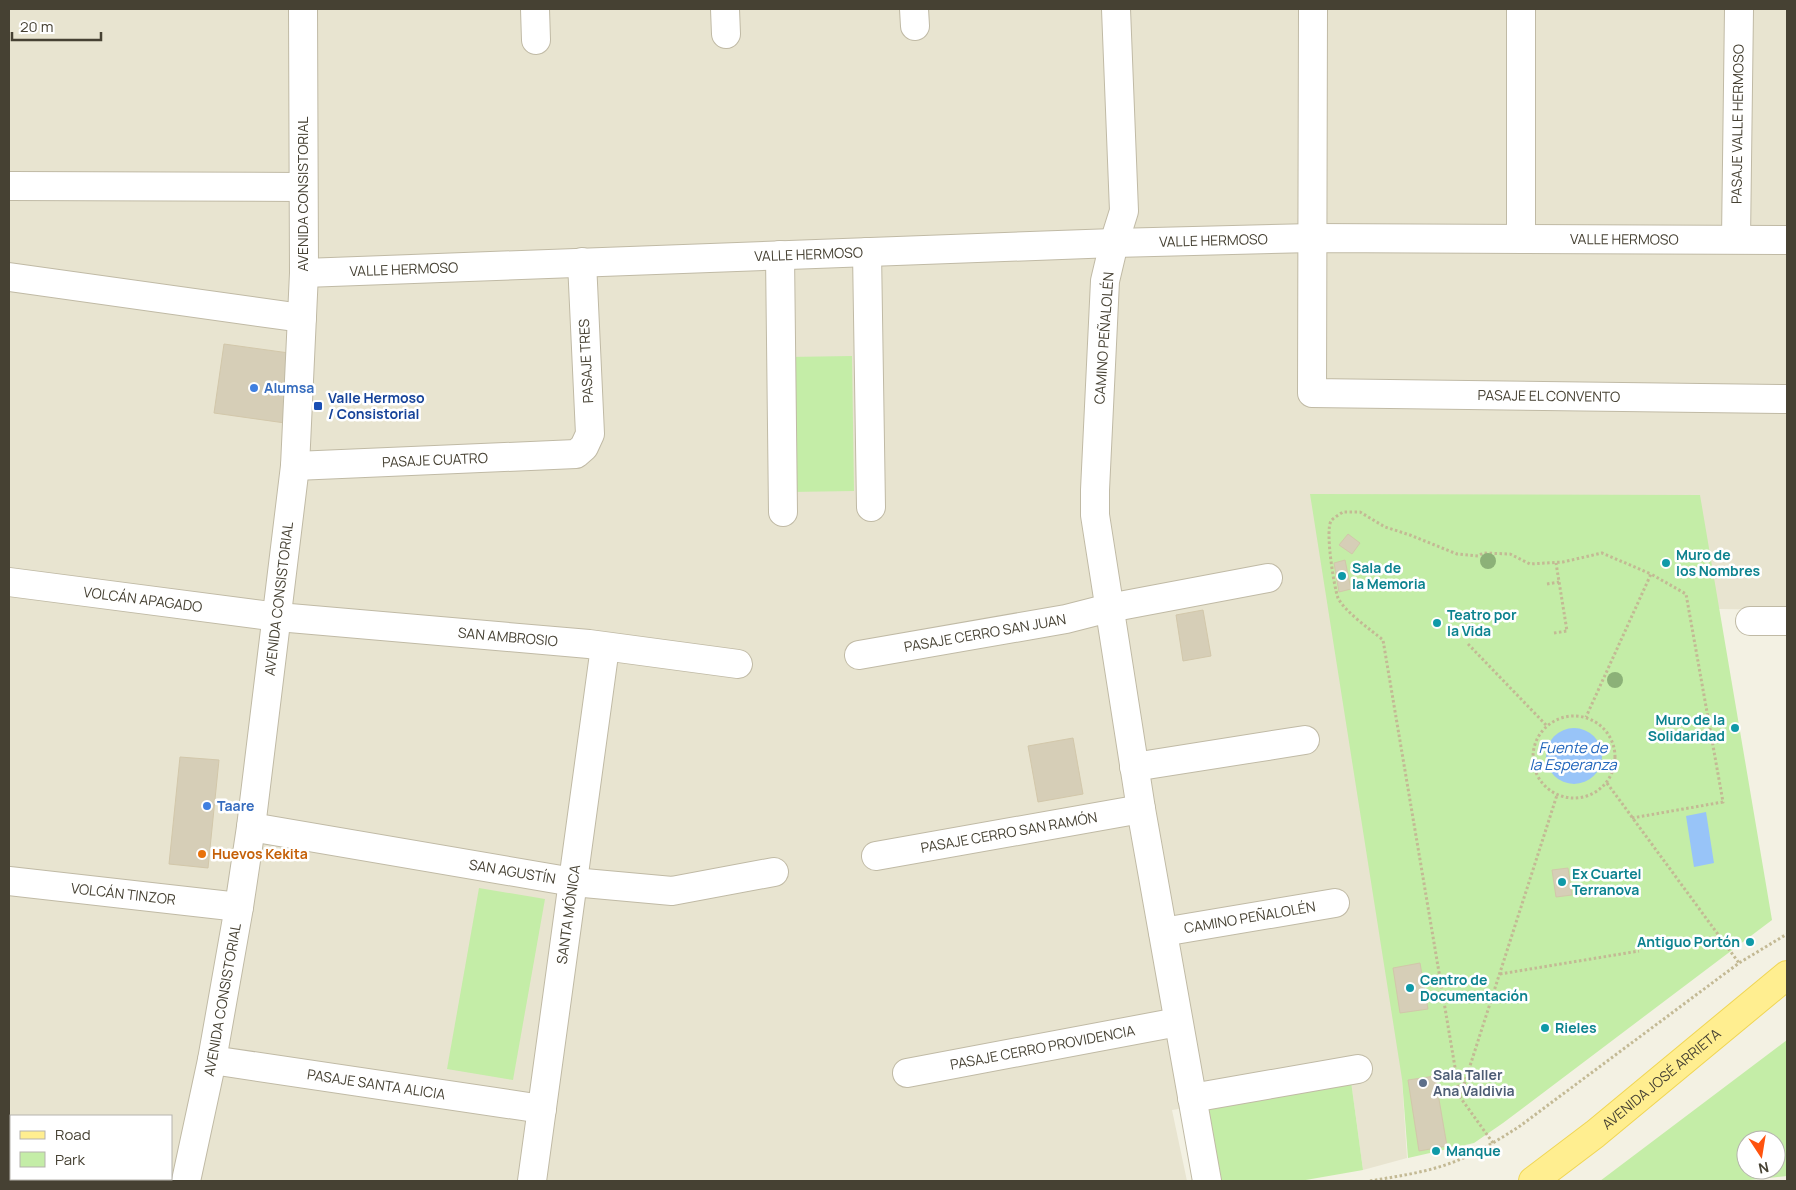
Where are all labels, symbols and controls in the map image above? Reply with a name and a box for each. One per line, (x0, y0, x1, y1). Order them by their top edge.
scale bar (12, 10, 101, 42)
text: 20 m (20, 16, 53, 37)
street label: PASAJE VALLE HERMOSO (1726, 44, 1748, 204)
street label: AVENIDA CONSISTORIAL (293, 117, 312, 271)
street label: VALLE HERMOSO (1159, 229, 1268, 251)
street label: VALLE HERMOSO (1570, 229, 1679, 249)
street label: VALLE HERMOSO (754, 242, 863, 265)
street label: VALLE HERMOSO (349, 257, 459, 280)
street label: CAMINO PEÑALOLÉN (1089, 271, 1118, 405)
street label: PASAJE TRES (574, 318, 597, 404)
place label: Alumsa (264, 378, 314, 397)
marker: Alumsa (248, 382, 260, 394)
street label: PASAJE EL CONVENTO (1478, 385, 1620, 406)
place label: Valle Hermoso / Consistorial (328, 388, 425, 423)
marker: Valle Hermoso / Consistorial (312, 400, 324, 412)
street label: PASAJE CUATRO (382, 448, 488, 471)
street label: AVENIDA CONSISTORIAL (260, 521, 297, 677)
place label: Muro de los Nombres (1676, 545, 1761, 580)
marker: Muro de los Nombres (1660, 557, 1672, 569)
place label: Sala de la Memoria (1352, 558, 1426, 593)
marker: Sala de la Memoria (1336, 570, 1348, 582)
street label: VOLCÁN APAGADO (82, 582, 204, 616)
place label: Teatro por la Vida (1447, 605, 1517, 640)
street label: PASAJE CERRO SAN JUAN (903, 609, 1067, 656)
marker: Teatro por la Vida (1431, 617, 1443, 629)
street label: SAN AMBROSIO (457, 623, 559, 650)
place label: Muro de la Solidaridad (1648, 710, 1725, 745)
marker: Muro de la Solidaridad (1729, 722, 1741, 734)
water label: Fuente de la Esperanza (1529, 737, 1617, 775)
place label: Taare (217, 796, 255, 815)
marker: Taare (201, 800, 213, 812)
street label: PASAJE CERRO SAN RAMÓN (919, 807, 1099, 857)
place label: Huevos Kekita (212, 844, 308, 863)
marker: Huevos Kekita (196, 848, 208, 860)
street label: SAN AGUSTÍN (467, 854, 557, 888)
street label: SANTA MÓNICA (552, 863, 584, 965)
place label: Ex Cuartel Terranova (1572, 864, 1642, 899)
marker: Ex Cuartel Terranova (1556, 876, 1568, 888)
street label: VOLCÁN TINZOR (70, 878, 177, 909)
street label: CAMINO PEÑALOLÉN (1183, 896, 1317, 937)
street label: AVENIDA CONSISTORIAL (199, 922, 245, 1078)
place label: Antiguo Portón (1637, 932, 1740, 951)
marker: Antiguo Portón (1744, 936, 1756, 948)
place label: Centro de Documentación (1420, 970, 1528, 1005)
marker: Centro de Documentación (1404, 982, 1416, 994)
place label: Rieles (1555, 1018, 1597, 1037)
street label: PASAJE CERRO PROVIDENCIA (949, 1020, 1137, 1074)
marker: Rieles (1539, 1022, 1551, 1034)
street label: AVENIDA JOSÉ ARRIETA (1598, 1024, 1725, 1133)
street label: PASAJE SANTA ALICIA (306, 1064, 447, 1104)
place label: Sala Taller Ana Valdivia (1433, 1065, 1515, 1100)
marker: Sala Taller Ana Valdivia (1417, 1077, 1429, 1089)
legend (10, 1115, 172, 1180)
text: Road (55, 1124, 91, 1145)
north arrow (1736, 1130, 1786, 1180)
place label: Manque (1446, 1141, 1501, 1160)
marker: Manque (1430, 1145, 1442, 1157)
text: Park (55, 1149, 85, 1170)
text: N (1757, 1158, 1771, 1179)

